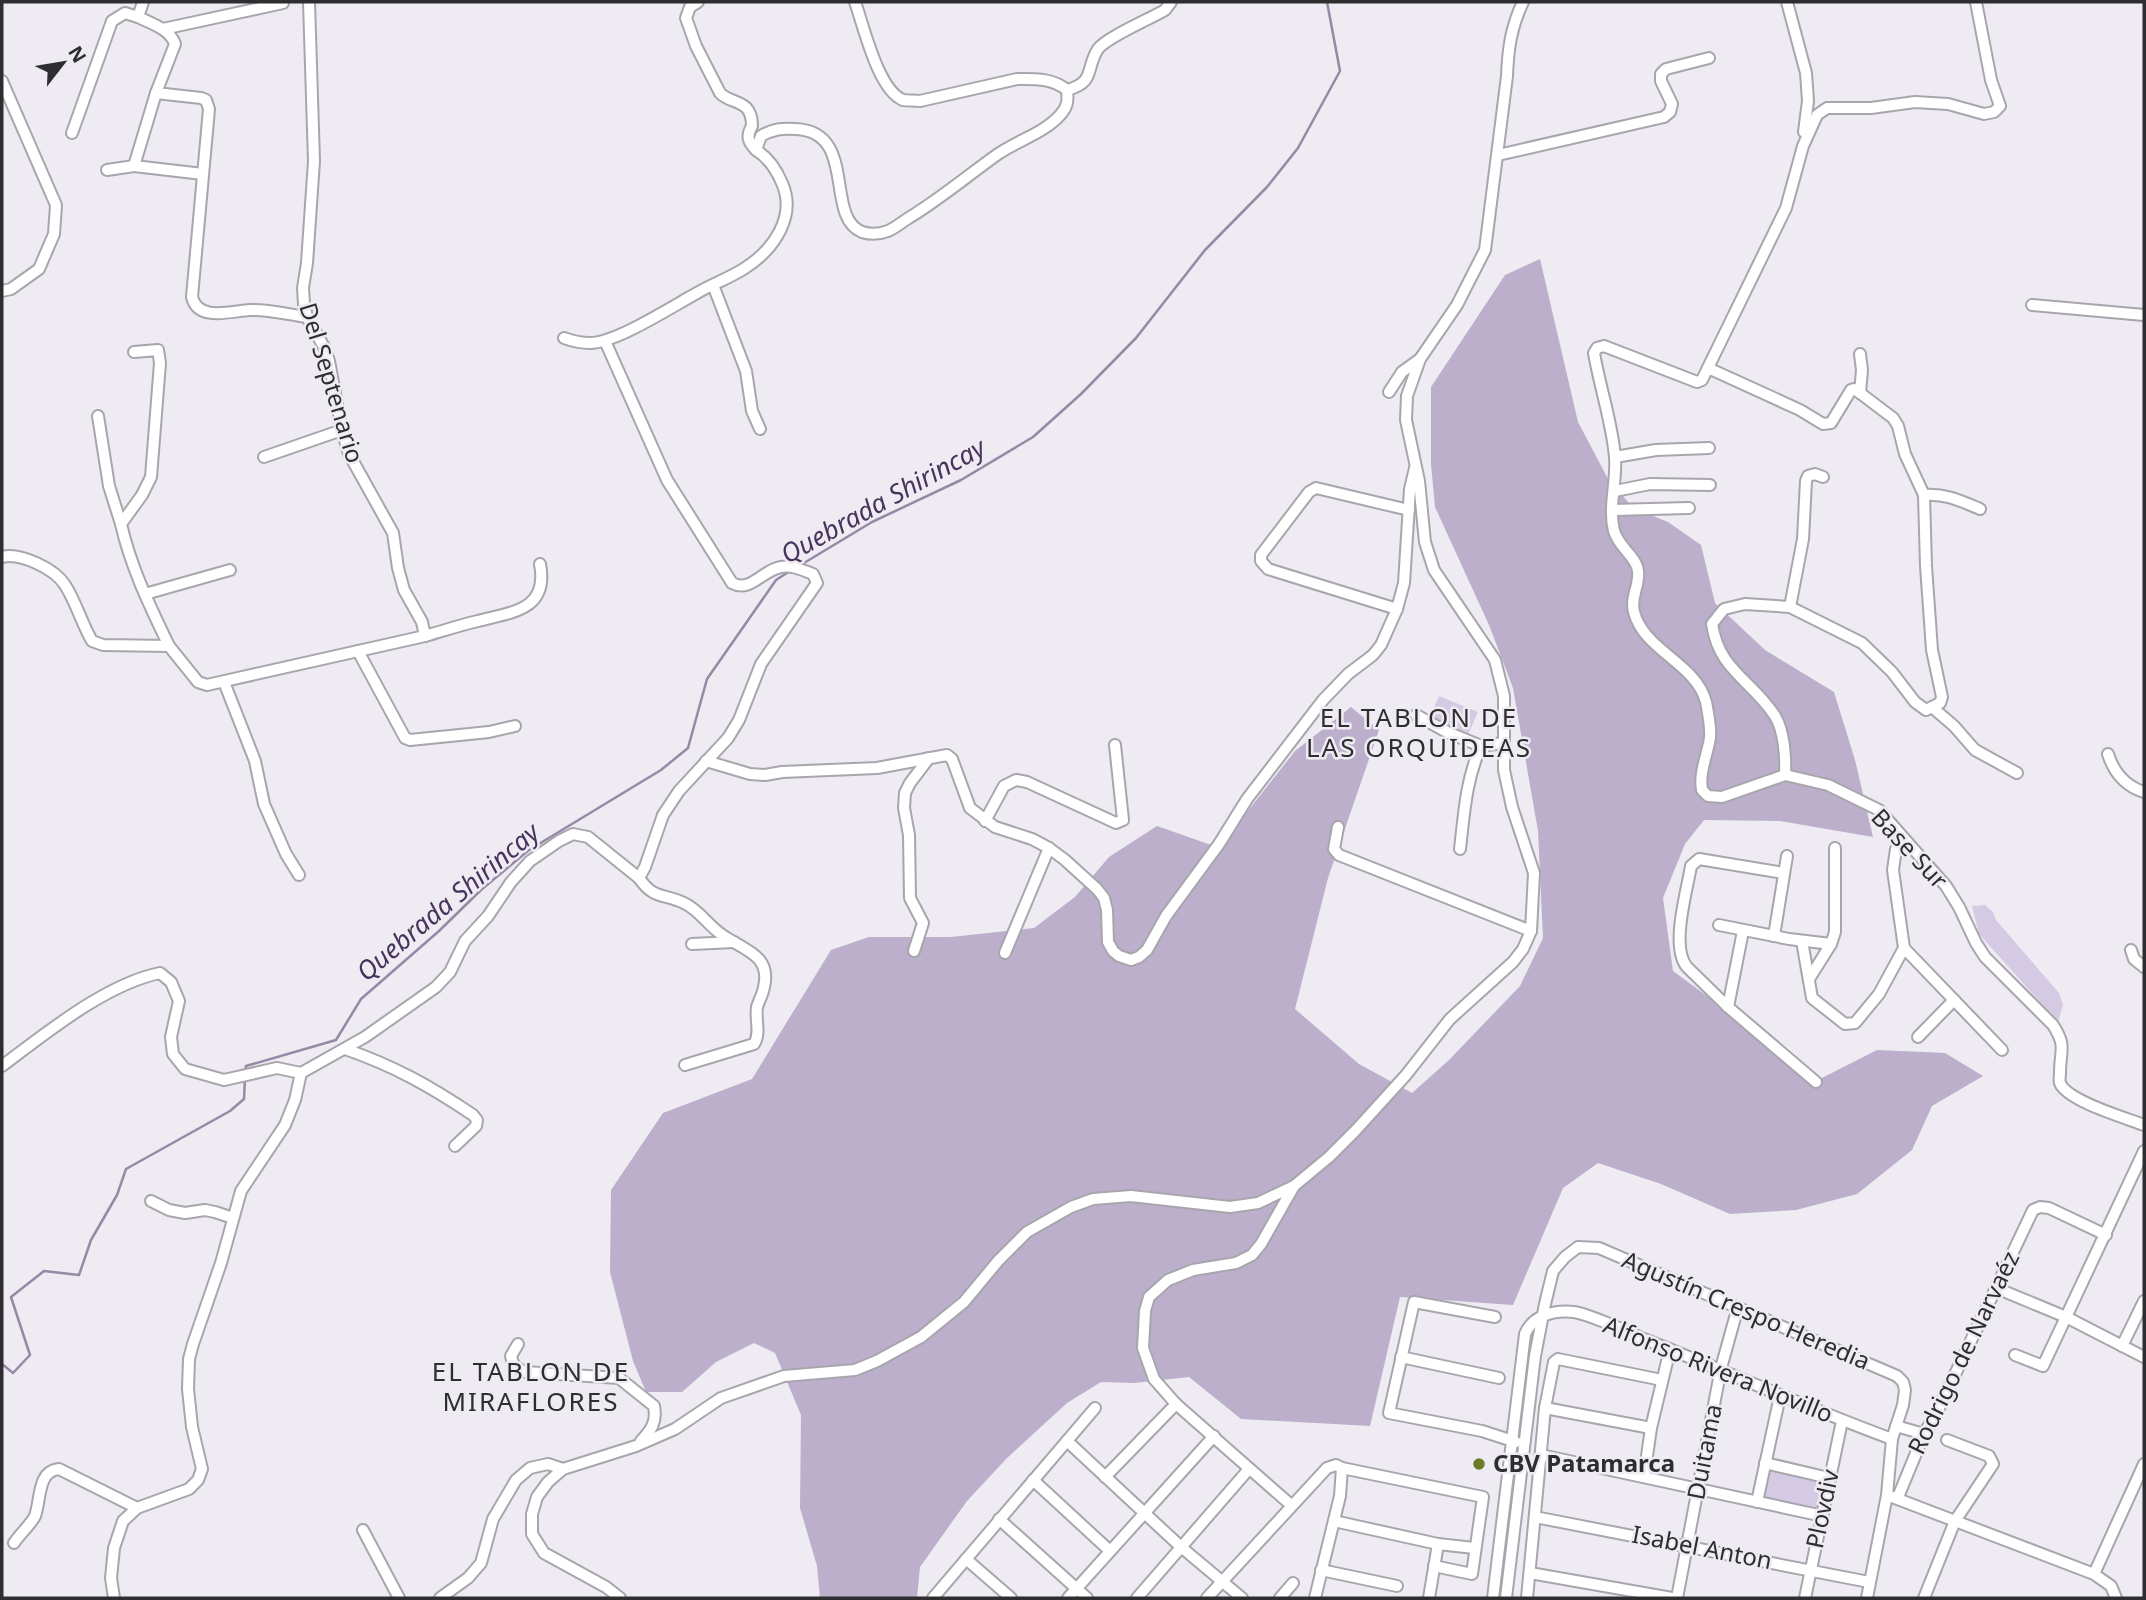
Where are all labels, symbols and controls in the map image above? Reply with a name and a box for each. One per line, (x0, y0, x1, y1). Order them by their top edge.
north arrow (28, 28, 98, 98)
text: N (62, 41, 93, 68)
street label: Del Septenario (292, 298, 372, 467)
water label: Quebrada Shirincay (774, 428, 993, 571)
district label: EL TABLON DE LAS ORQUIDEAS (1306, 699, 1532, 765)
street label: Base Sur (1865, 801, 1956, 895)
water label: Quebrada Shirincay (348, 813, 548, 989)
street label: Agustín Crespo Heredia (1618, 1242, 1876, 1377)
street label: Rodrigo de Narvaéz (1899, 1245, 2026, 1459)
street label: Alfonso Rivera Novillo (1599, 1307, 1838, 1430)
district label: EL TABLON DE MIRAFLORES (432, 1353, 630, 1419)
street label: Duitama (1678, 1401, 1729, 1502)
place label: CBV Patamarca (1493, 1446, 1675, 1479)
marker: CBV Patamarca (1471, 1456, 1487, 1472)
street label: Plovdiv (1797, 1465, 1846, 1551)
street label: Isabel Anton (1629, 1517, 1775, 1576)

